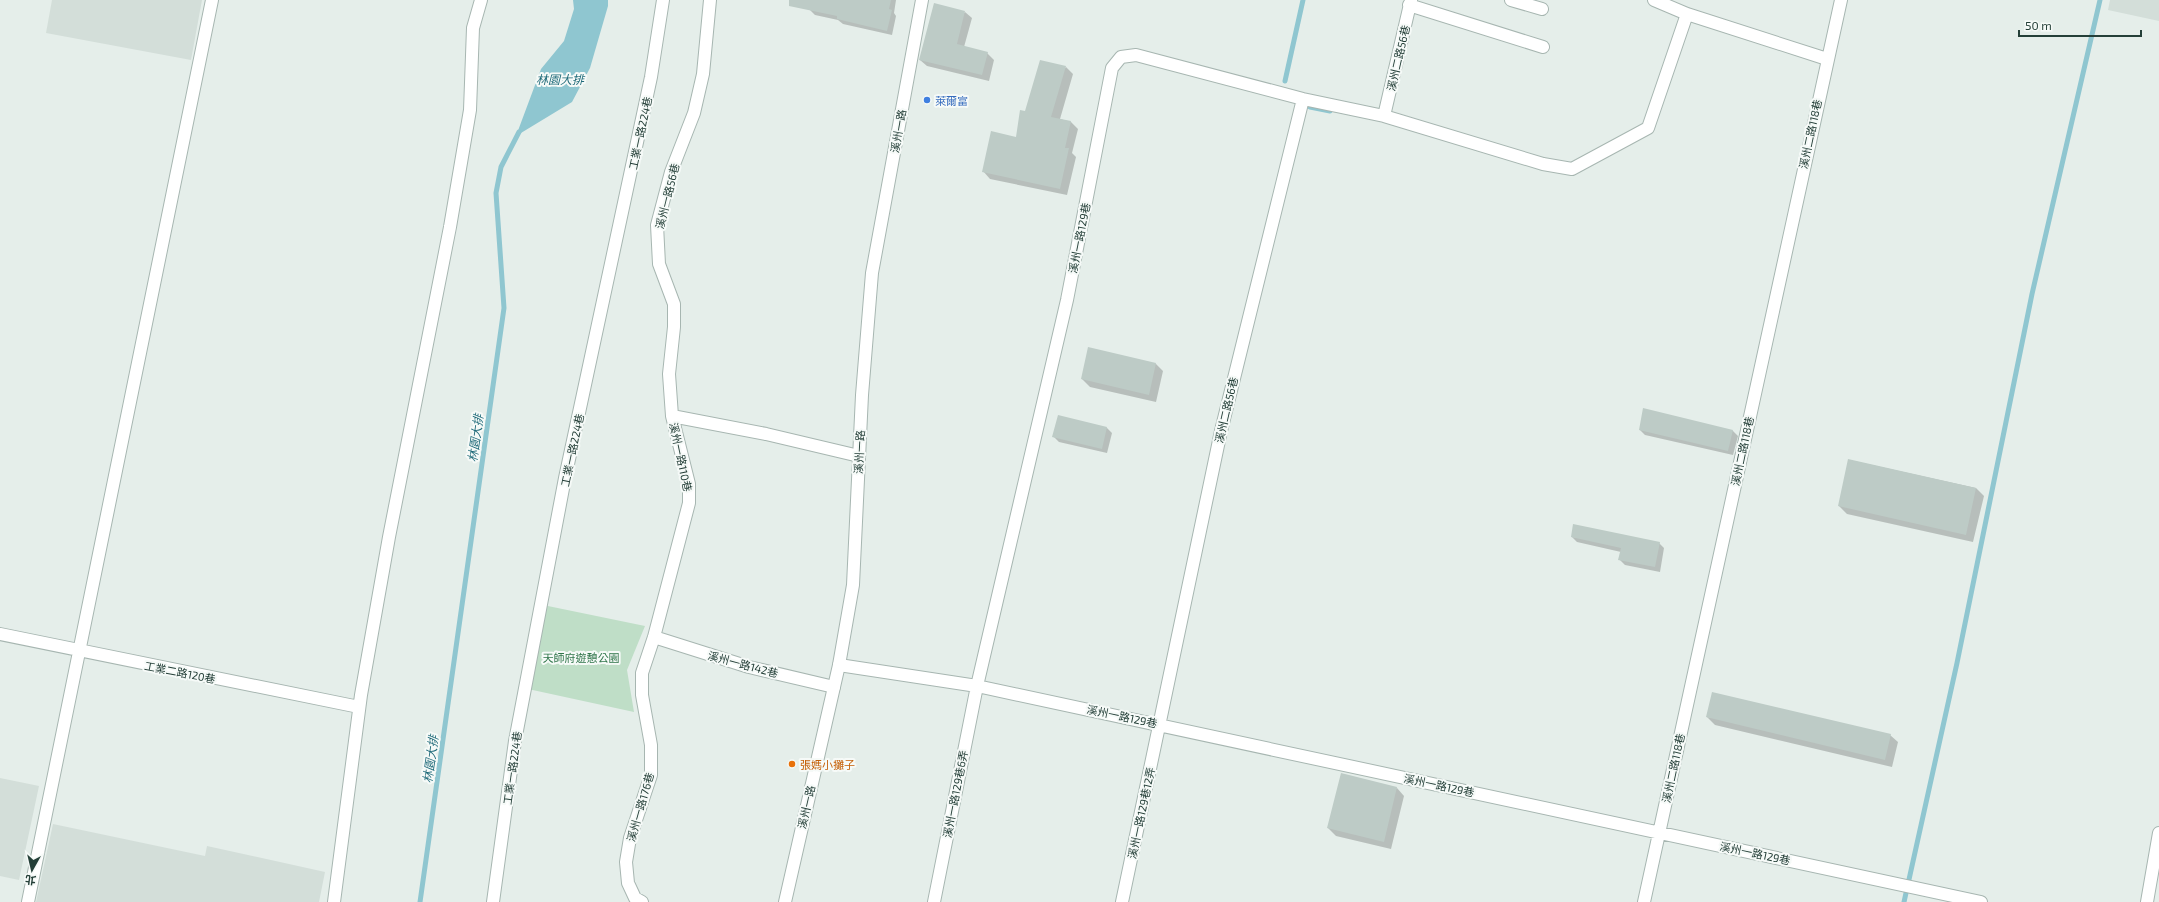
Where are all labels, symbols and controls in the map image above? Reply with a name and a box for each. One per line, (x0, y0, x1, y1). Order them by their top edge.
scale bar (2019, 12, 2141, 38)
text: 50 m (2025, 18, 2052, 32)
street label: 溪州二路56巷 (1384, 24, 1412, 92)
water label: 林園大排 (536, 72, 586, 86)
place label: 萊爾富 (935, 94, 968, 107)
street label: 工業一路224巷 (626, 95, 654, 171)
marker: 萊爾富 (922, 95, 932, 105)
street label: 溪州二路118巷 (1796, 98, 1824, 170)
street label: 溪州一路 (888, 108, 908, 154)
street label: 溪州一路56巷 (653, 162, 681, 230)
street label: 溪州一路129巷 (1066, 201, 1092, 275)
street label: 溪州二路56巷 (1212, 376, 1240, 444)
water label: 林園大排 (465, 411, 486, 463)
street label: 工業一路224巷 (558, 412, 586, 488)
street label: 溪州二路118巷 (1728, 415, 1756, 487)
street label: 溪州一路110巷 (667, 421, 695, 493)
street label: 溪州一路 (851, 430, 867, 474)
street label: 溪州一路142巷 (706, 648, 780, 680)
park label: 天師府遊憩公園 (543, 651, 620, 664)
street label: 工業二路120巷 (143, 659, 217, 685)
street label: 溪州一路129巷 (1086, 702, 1158, 730)
street label: 工業一路224巷 (500, 730, 524, 806)
water label: 林園大排 (420, 732, 441, 784)
street label: 溪州二路118巷 (1659, 732, 1687, 804)
street label: 溪州一路129巷6弄 (940, 749, 970, 839)
place label: 張媽小攤子 (800, 758, 855, 771)
marker: 張媽小攤子 (787, 759, 797, 769)
street label: 溪州一路129巷12弄 (1125, 766, 1157, 860)
street label: 溪州一路176巷 (624, 771, 656, 843)
street label: 溪州一路129巷 (1403, 771, 1475, 799)
street label: 溪州一路 (795, 784, 817, 830)
street label: 溪州一路129巷 (1719, 839, 1791, 867)
north arrow (12, 850, 52, 890)
text: 北 (24, 873, 37, 888)

